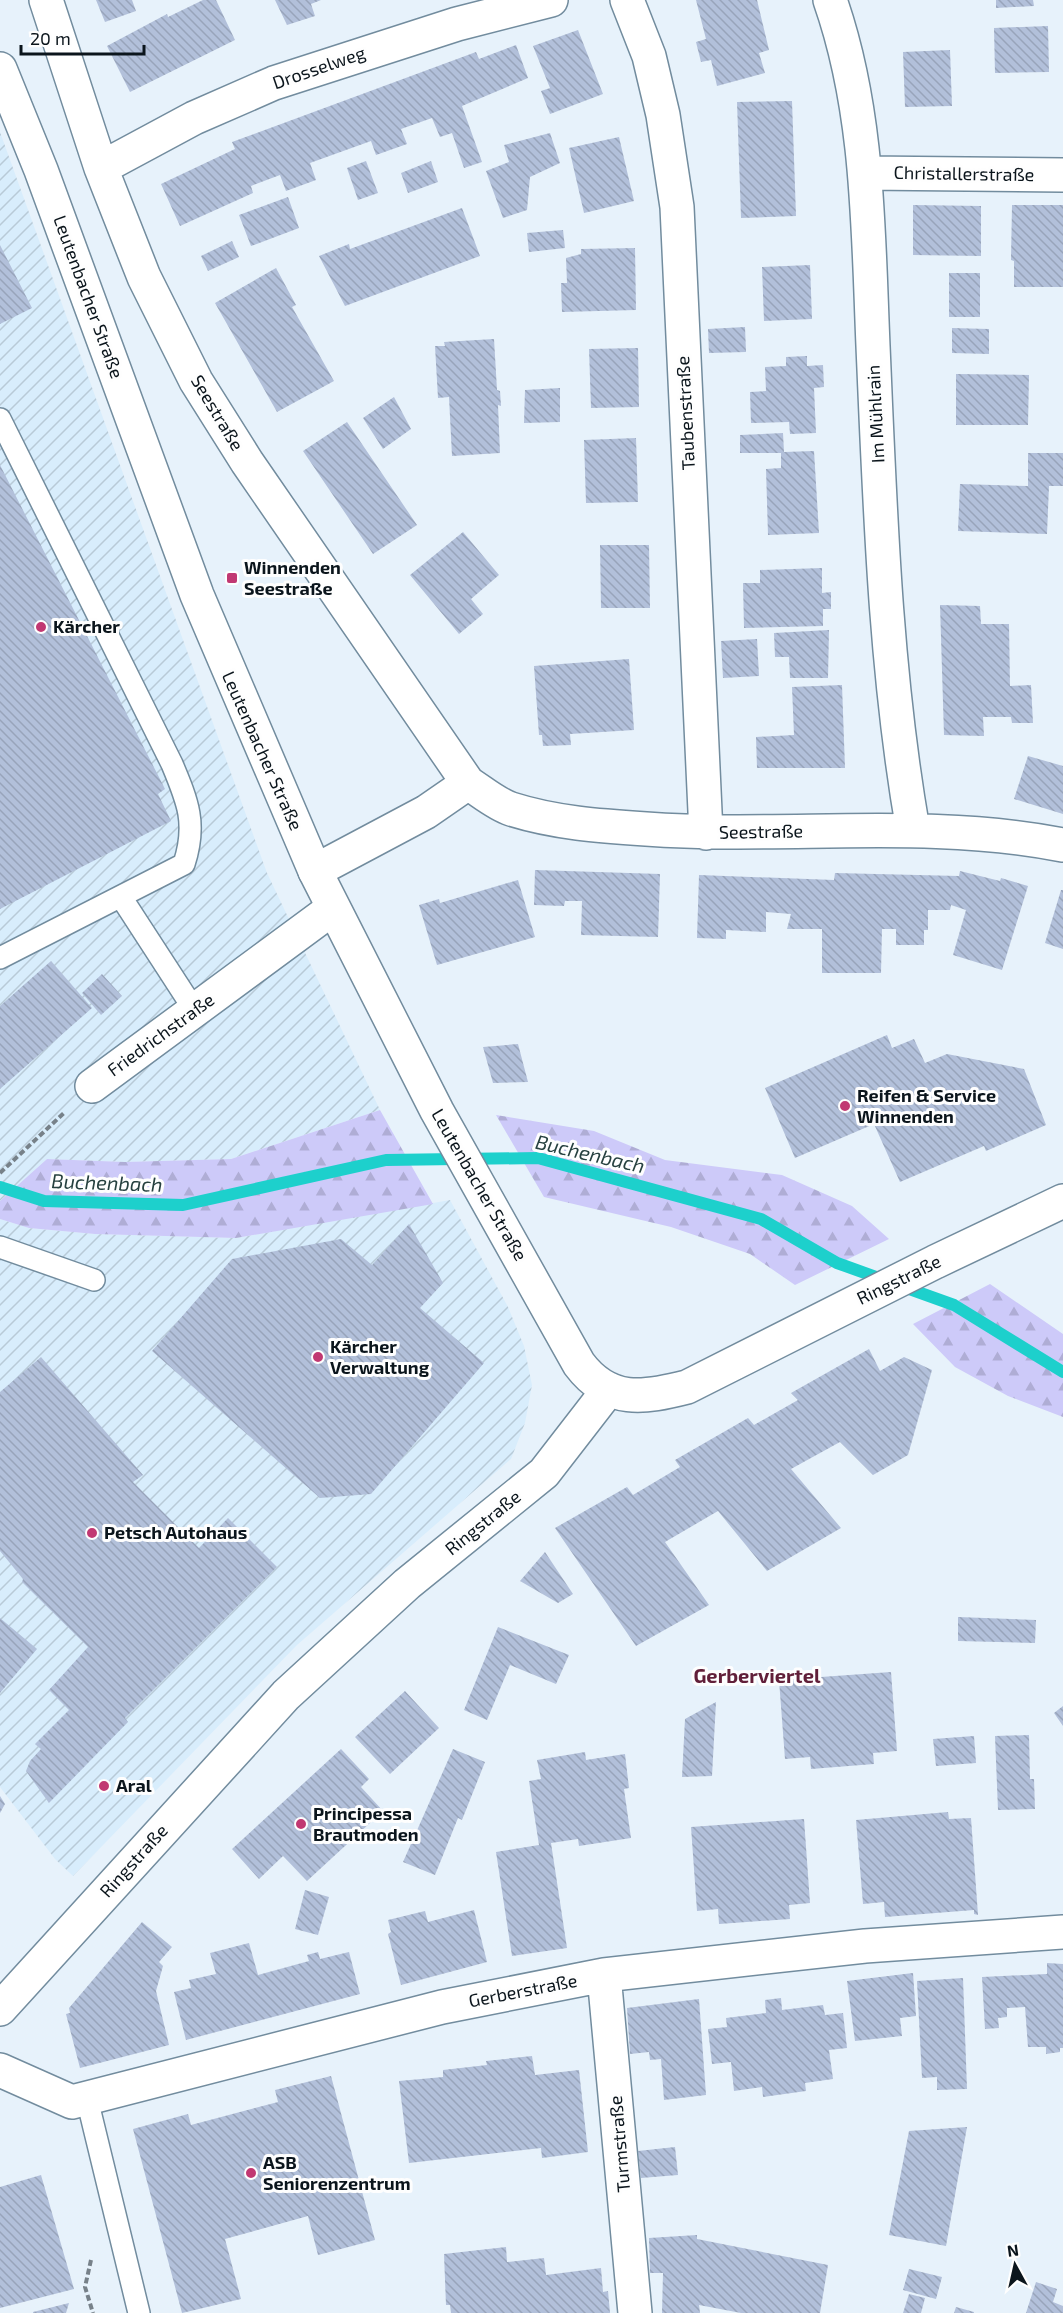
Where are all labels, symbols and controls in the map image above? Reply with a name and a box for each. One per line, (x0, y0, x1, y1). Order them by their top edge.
scale bar (21, 18, 144, 56)
text: 20 m (30, 27, 71, 49)
street label: Drosselweg (269, 41, 368, 93)
street label: Christallerstraße (893, 161, 1035, 185)
street label: Leutenbacher Straße (49, 212, 129, 381)
street label: Taubenstraße (671, 355, 699, 471)
street label: Im Mühlrain (861, 364, 889, 464)
street label: Seestraße (187, 371, 249, 454)
place label: Winnenden Seestraße (244, 556, 341, 599)
marker: Winnenden Seestraße (225, 571, 239, 585)
place label: Kärcher (53, 615, 120, 637)
marker: Kärcher (34, 620, 48, 634)
street label: Leutenbacher Straße (218, 668, 308, 834)
street label: Seestraße (719, 819, 803, 843)
street label: Friedrichstraße (103, 988, 218, 1080)
place label: Reifen & Service Winnenden (857, 1084, 996, 1127)
marker: Reifen & Service Winnenden (838, 1099, 852, 1113)
street label: Leutenbacher Straße (427, 1105, 532, 1264)
water label: Buchenbach (533, 1129, 647, 1177)
water label: Buchenbach (51, 1168, 163, 1196)
street label: Ringstraße (853, 1249, 944, 1309)
place label: Kärcher Verwaltung (330, 1335, 430, 1378)
marker: Kärcher Verwaltung (311, 1350, 325, 1364)
street label: Ringstraße (440, 1485, 525, 1559)
place label: Petsch Autohaus (104, 1521, 247, 1543)
marker: Petsch Autohaus (85, 1526, 99, 1540)
district label: Gerberviertel (693, 1663, 821, 1687)
place label: Aral (116, 1774, 152, 1796)
marker: Aral (97, 1779, 111, 1793)
place label: Principessa Brautmoden (313, 1802, 419, 1845)
marker: Principessa Brautmoden (294, 1817, 308, 1831)
street label: Ringstraße (95, 1819, 172, 1902)
street label: Gerberstraße (467, 1969, 579, 2011)
street label: Turmstraße (604, 2095, 634, 2193)
place label: ASB Seniorenzentrum (263, 2151, 411, 2194)
marker: ASB Seniorenzentrum (244, 2166, 258, 2180)
north arrow (985, 2235, 1045, 2295)
text: N (1006, 2239, 1020, 2260)

